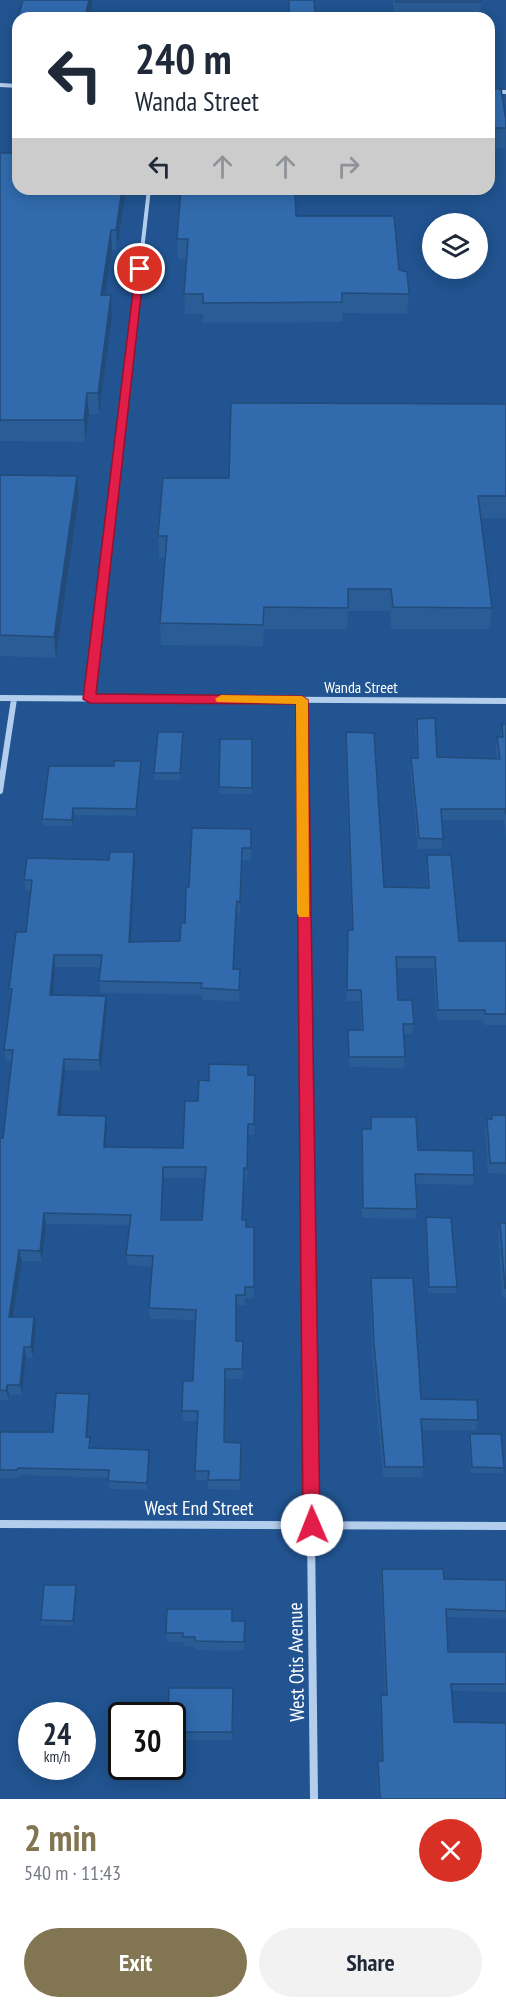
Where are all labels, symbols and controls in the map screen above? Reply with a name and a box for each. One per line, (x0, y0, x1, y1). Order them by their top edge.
text: 240 m (135, 31, 232, 86)
icon: left (36, 36, 114, 114)
text: Wanda Street (135, 84, 259, 118)
icon: left (143, 150, 176, 183)
icon: ahead (206, 150, 239, 183)
icon: ahead (269, 150, 302, 183)
icon: right (332, 150, 365, 183)
map controls (422, 213, 488, 279)
button: layers (422, 213, 488, 279)
pin (114, 243, 165, 294)
icon: arrive (123, 252, 156, 285)
street label: Wanda Street (324, 677, 398, 697)
position arrow (280, 1493, 344, 1557)
street label: West End Street (144, 1495, 254, 1521)
street label: West Otis Avenue (282, 1602, 310, 1722)
speed limit sign: 30 (108, 1702, 186, 1780)
text: 24 (43, 1714, 71, 1753)
text: km/h (44, 1747, 70, 1766)
text: 2 min (24, 1814, 97, 1861)
button: close (419, 1819, 482, 1882)
text: 540 m · 11:43 (24, 1860, 121, 1886)
button: Exit (24, 1928, 247, 1997)
button: Share (259, 1928, 482, 1997)

